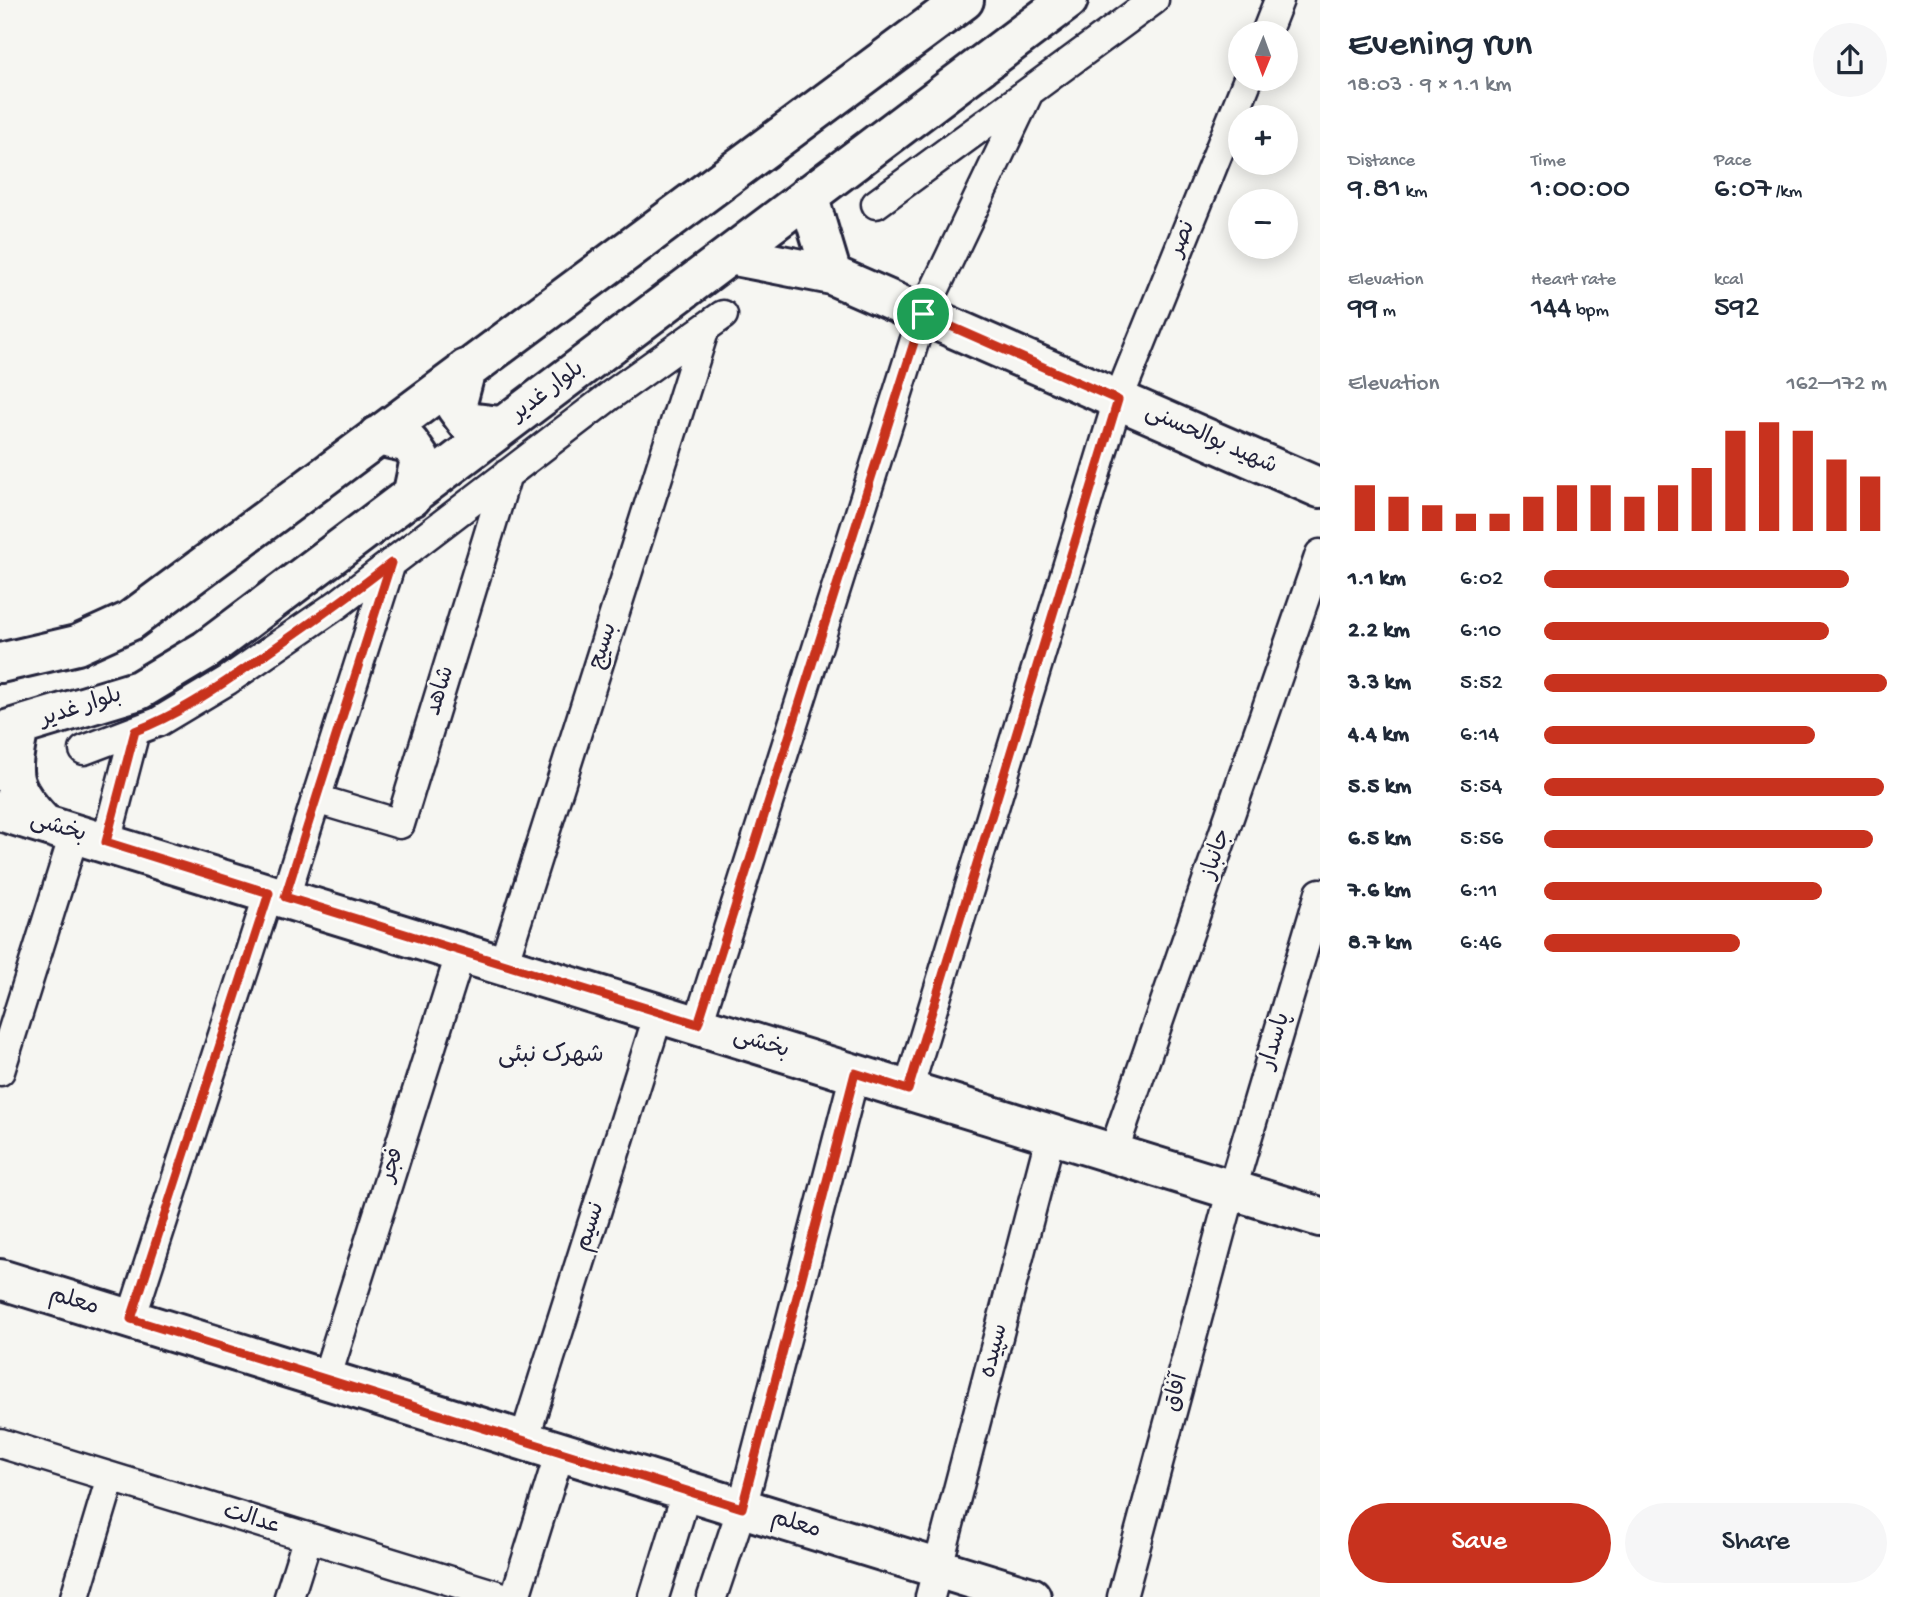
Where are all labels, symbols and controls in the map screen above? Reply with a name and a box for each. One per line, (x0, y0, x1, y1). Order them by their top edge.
north arrow (1228, 21, 1298, 91)
map controls (1228, 21, 1298, 259)
button: share (1813, 23, 1887, 97)
text: Evening run (1348, 24, 1532, 68)
text: 18:03 · 9 × 1.1 km (1348, 72, 1512, 99)
button: + (1228, 105, 1298, 175)
text: Distance (1348, 150, 1415, 173)
text: Time (1531, 150, 1566, 173)
text: Pace (1714, 150, 1751, 173)
text: 9.81 (1348, 173, 1401, 208)
text: 1:00:00 (1531, 173, 1630, 208)
text: 6:07 (1714, 173, 1771, 208)
text: km (1401, 181, 1427, 204)
text: /km (1771, 181, 1802, 204)
button: − (1228, 189, 1298, 259)
street label: نصر (1163, 217, 1202, 263)
text: Elevation (1348, 269, 1424, 292)
text: Heart rate (1531, 269, 1616, 292)
text: kcal (1714, 269, 1744, 292)
pin (893, 284, 953, 344)
text: 99 (1348, 292, 1378, 327)
text: 144 (1531, 292, 1572, 327)
text: 592 (1714, 292, 1760, 327)
icon: arrive (904, 295, 942, 333)
text: m (1378, 300, 1396, 323)
text: bpm (1572, 300, 1609, 323)
street label: بلوار غدیر (504, 356, 590, 429)
text: Elevation (1348, 371, 1439, 398)
text: 162–172 m (1786, 371, 1887, 398)
street label: شهید بوالحسنی (1141, 399, 1281, 481)
text: 1.1 km (1348, 566, 1406, 593)
text: 6:02 (1460, 566, 1503, 593)
text: 2.2 km (1348, 618, 1410, 645)
text: 6:10 (1460, 618, 1501, 645)
street label: بسیج (584, 620, 624, 672)
street label: شاهد (421, 663, 461, 719)
text: 3.3 km (1348, 670, 1411, 697)
text: 5:52 (1460, 670, 1503, 697)
street label: بلوار غدیر (35, 682, 125, 735)
text: 4.4 km (1348, 722, 1409, 749)
text: 6:14 (1460, 722, 1499, 749)
text: 5.5 km (1348, 774, 1411, 801)
text: 5:54 (1460, 774, 1502, 801)
street label: بخشی (27, 807, 89, 849)
street label: جانباز (1195, 826, 1238, 884)
text: 6.5 km (1348, 826, 1411, 853)
text: 5:56 (1460, 826, 1503, 853)
text: 7.6 km (1348, 878, 1411, 905)
text: 6:11 (1460, 878, 1497, 905)
text: 8.7 km (1348, 930, 1412, 957)
text: 6:46 (1460, 930, 1501, 957)
street label: پاسدار (1254, 1010, 1297, 1074)
street label: بخشی (730, 1023, 792, 1065)
district label: شهرک نبئی (498, 1042, 604, 1071)
street label: فجر (374, 1145, 411, 1187)
street label: نسیم (570, 1199, 613, 1255)
street label: معلم (46, 1282, 102, 1323)
street label: سپیده (975, 1321, 1015, 1381)
street label: آفاق (1157, 1369, 1195, 1415)
street label: عدالت (220, 1498, 284, 1542)
button: Save (1348, 1503, 1611, 1583)
button: Share (1625, 1503, 1887, 1583)
street label: معلم (768, 1505, 824, 1546)

